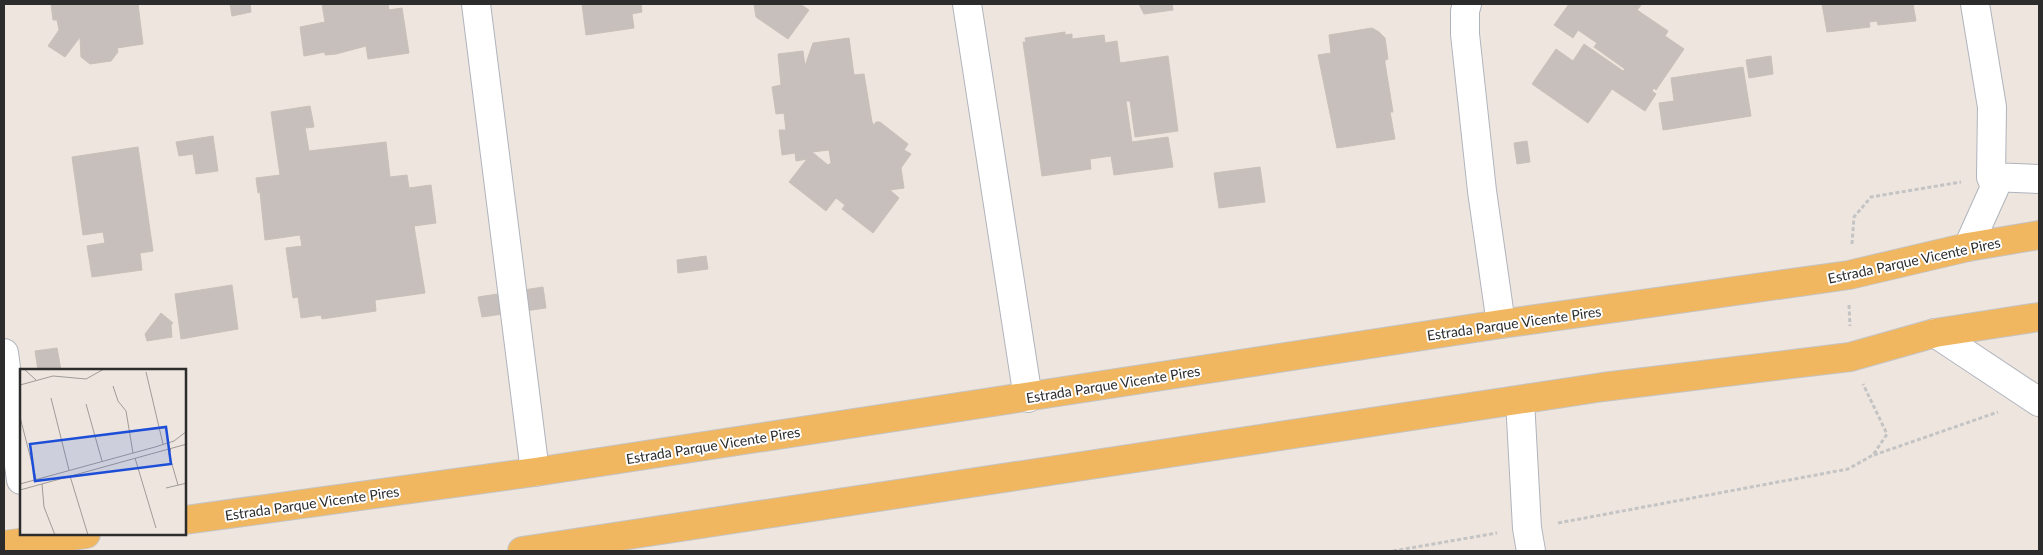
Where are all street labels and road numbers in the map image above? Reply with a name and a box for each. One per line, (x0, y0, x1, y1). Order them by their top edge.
street label: Estrada Parque Vicente Pires (1826, 233, 2002, 287)
street label: Estrada Parque Vicente Pires (1426, 302, 1602, 344)
street label: Estrada Parque Vicente Pires (1025, 362, 1201, 406)
street label: Estrada Parque Vicente Pires (625, 423, 801, 467)
street label: Estrada Parque Vicente Pires (224, 482, 400, 524)

